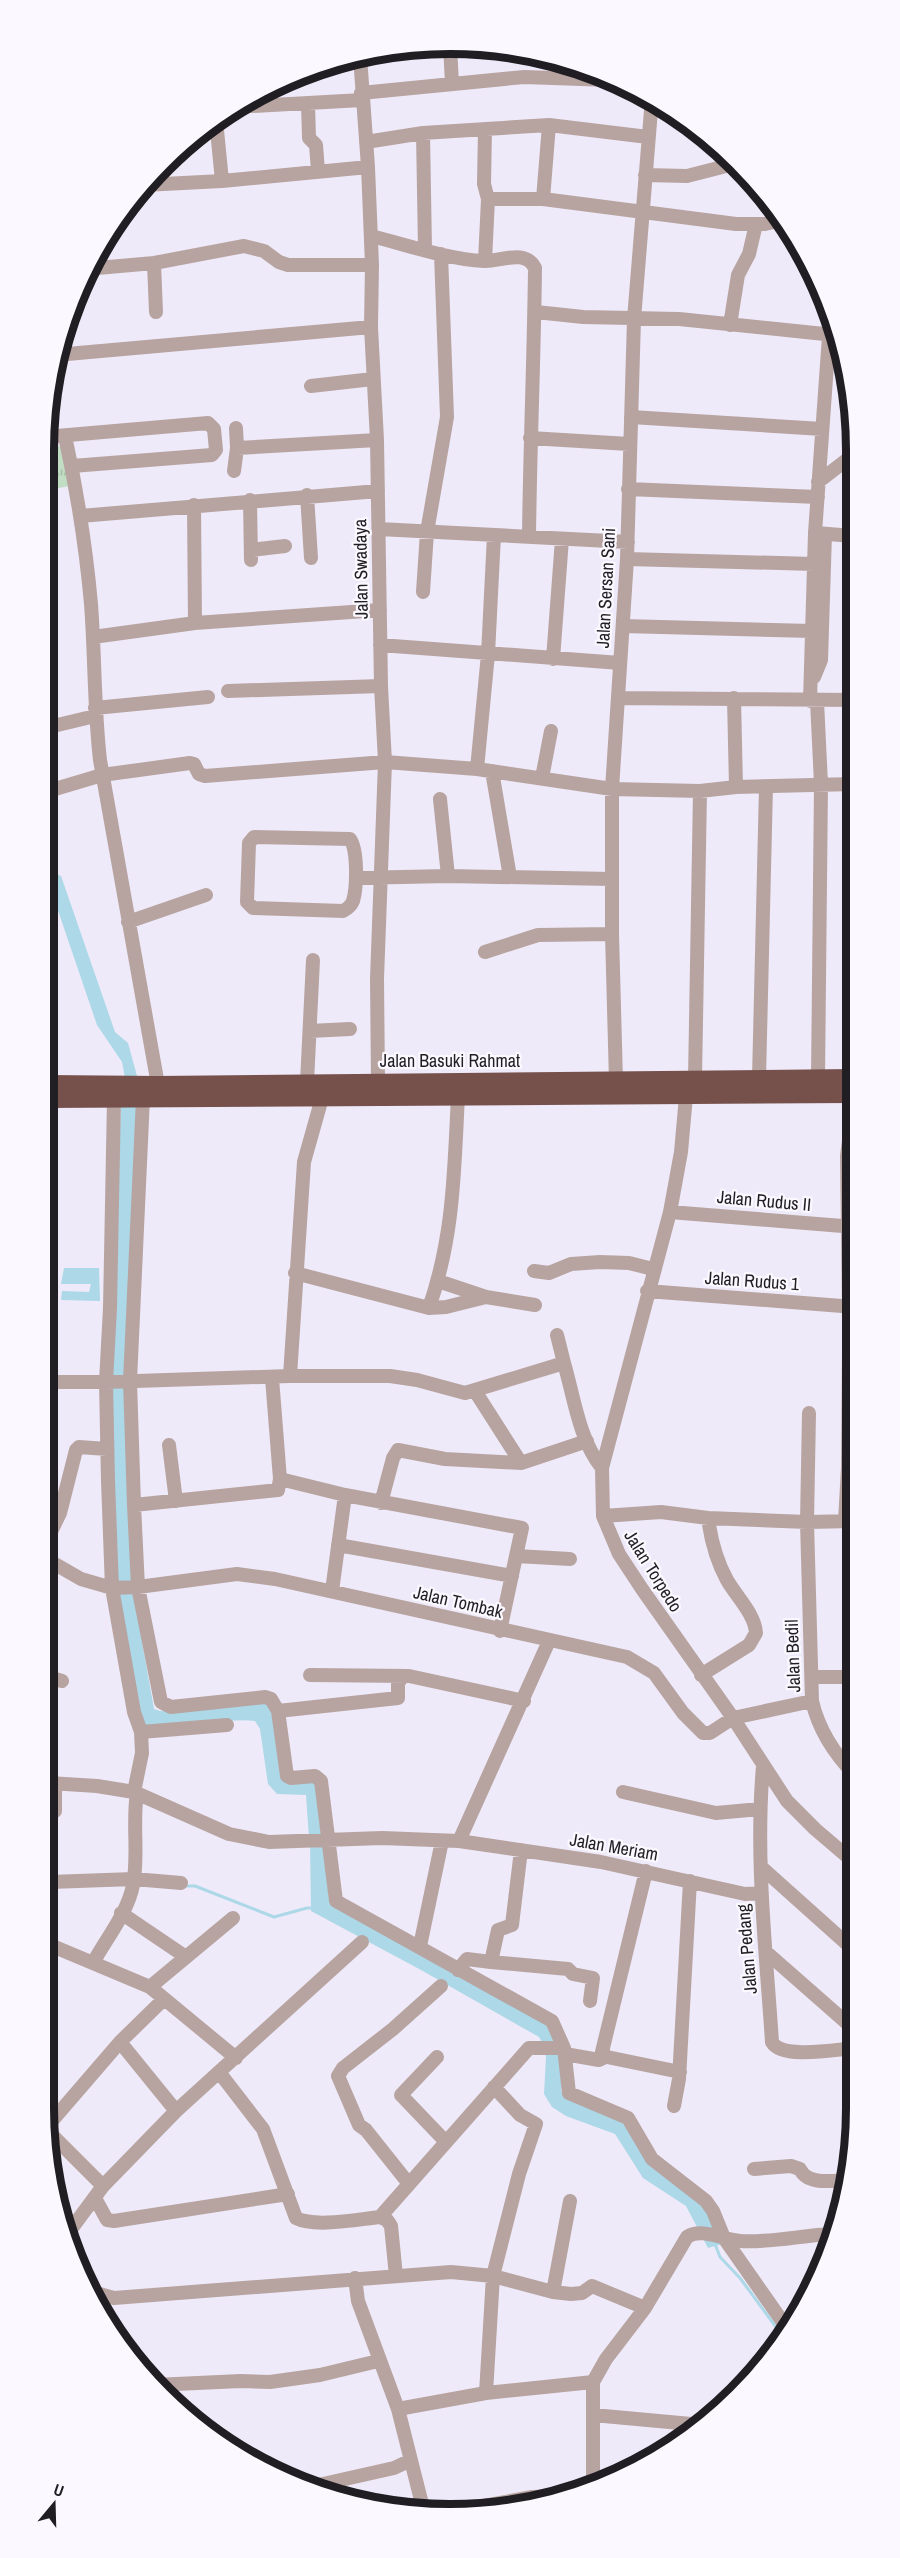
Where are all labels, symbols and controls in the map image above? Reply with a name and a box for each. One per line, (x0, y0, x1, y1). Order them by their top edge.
street label: Jalan Swadaya (347, 519, 374, 619)
street label: Jalan Sersan Sani (590, 527, 621, 649)
street label: Jalan Basuki Rahmat (380, 1048, 520, 1073)
street label: Jalan Rudus II (716, 1184, 812, 1217)
street label: Jalan Rudus 1 (704, 1265, 801, 1296)
street label: Jalan Torpedo (618, 1525, 689, 1617)
street label: Jalan Tombak (411, 1579, 506, 1624)
street label: Jalan Bedil (779, 1619, 806, 1693)
street label: Jalan Meriam (568, 1826, 660, 1867)
street label: Jalan Pedang (730, 1902, 763, 1995)
north arrow (24, 2474, 84, 2534)
text: U (51, 2478, 67, 2502)

